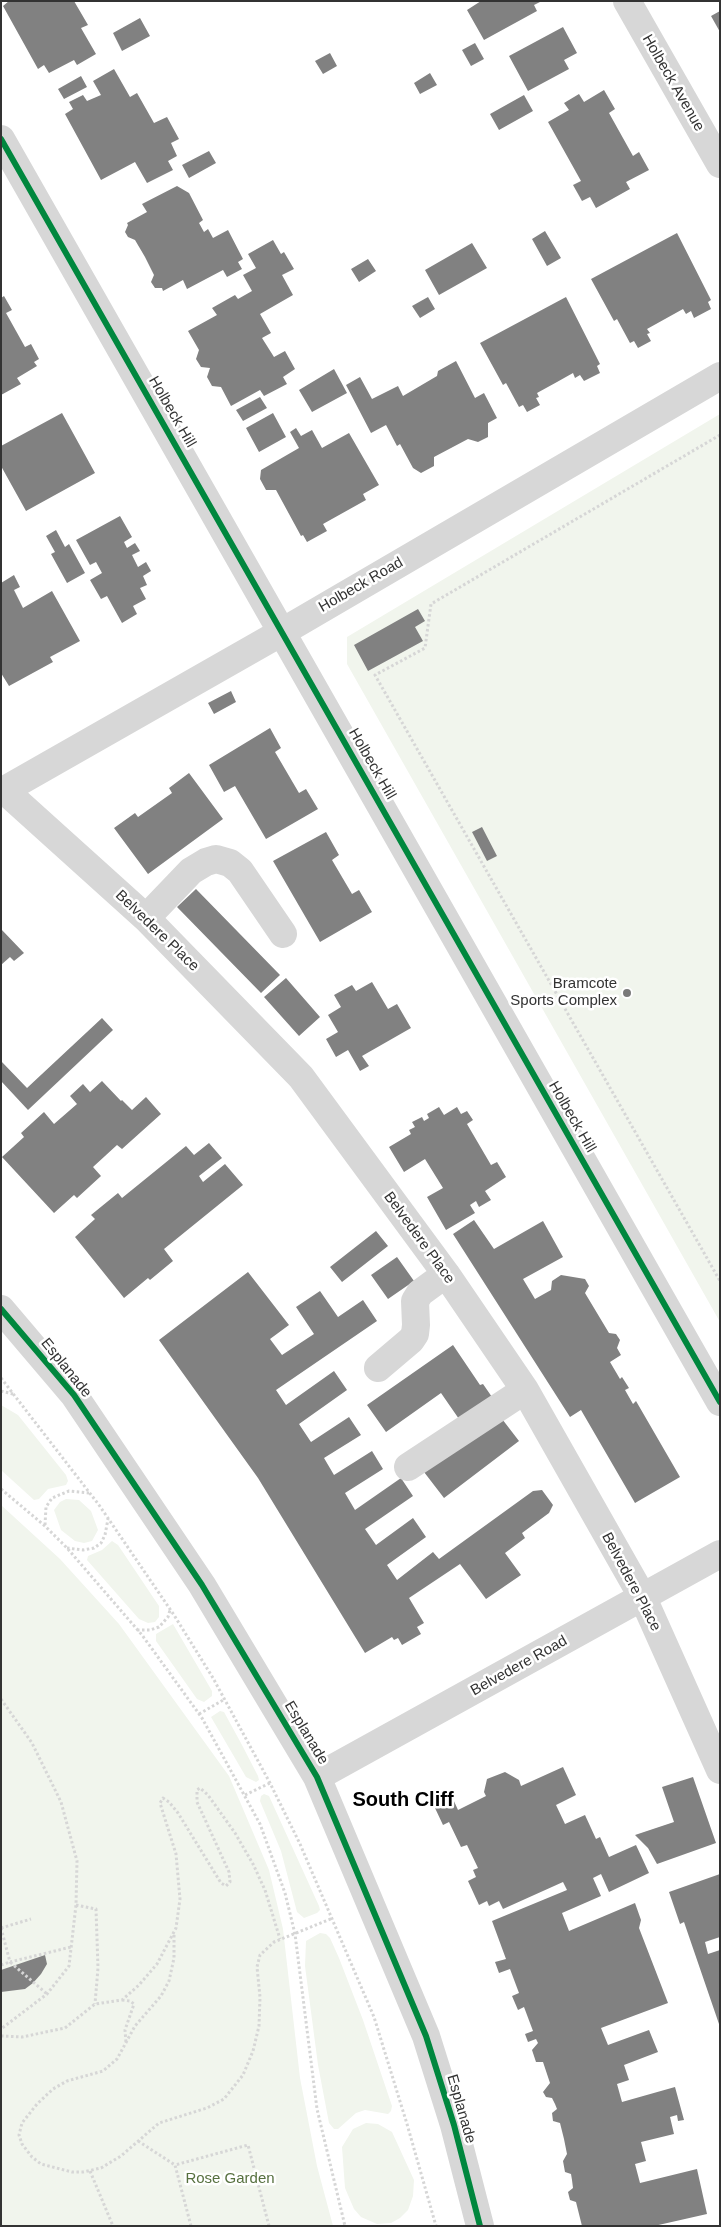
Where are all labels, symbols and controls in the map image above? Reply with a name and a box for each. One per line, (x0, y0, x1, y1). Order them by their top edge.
street label: Holbeck Avenue (638, 31, 708, 135)
street label: Holbeck Hill (144, 373, 200, 451)
street label: Holbeck Road (316, 554, 406, 616)
street label: Holbeck Hill (344, 725, 400, 803)
street label: Belvedere Place (111, 887, 203, 975)
place label: Bramcote Sports Complex (510, 975, 617, 1010)
marker: Bramcote Sports Complex (621, 987, 633, 999)
street label: Holbeck Hill (544, 1078, 600, 1156)
street label: Belvedere Place (380, 1189, 458, 1287)
street label: Esplanade (37, 1335, 95, 1401)
street label: Belvedere Place (597, 1530, 665, 1634)
street label: Belvedere Road (468, 1632, 570, 1700)
street label: Esplanade (280, 1698, 332, 1768)
district label: South Cliff (352, 1788, 454, 1812)
street label: Esplanade (443, 2072, 479, 2146)
park label: Rose Garden (185, 2170, 275, 2188)

